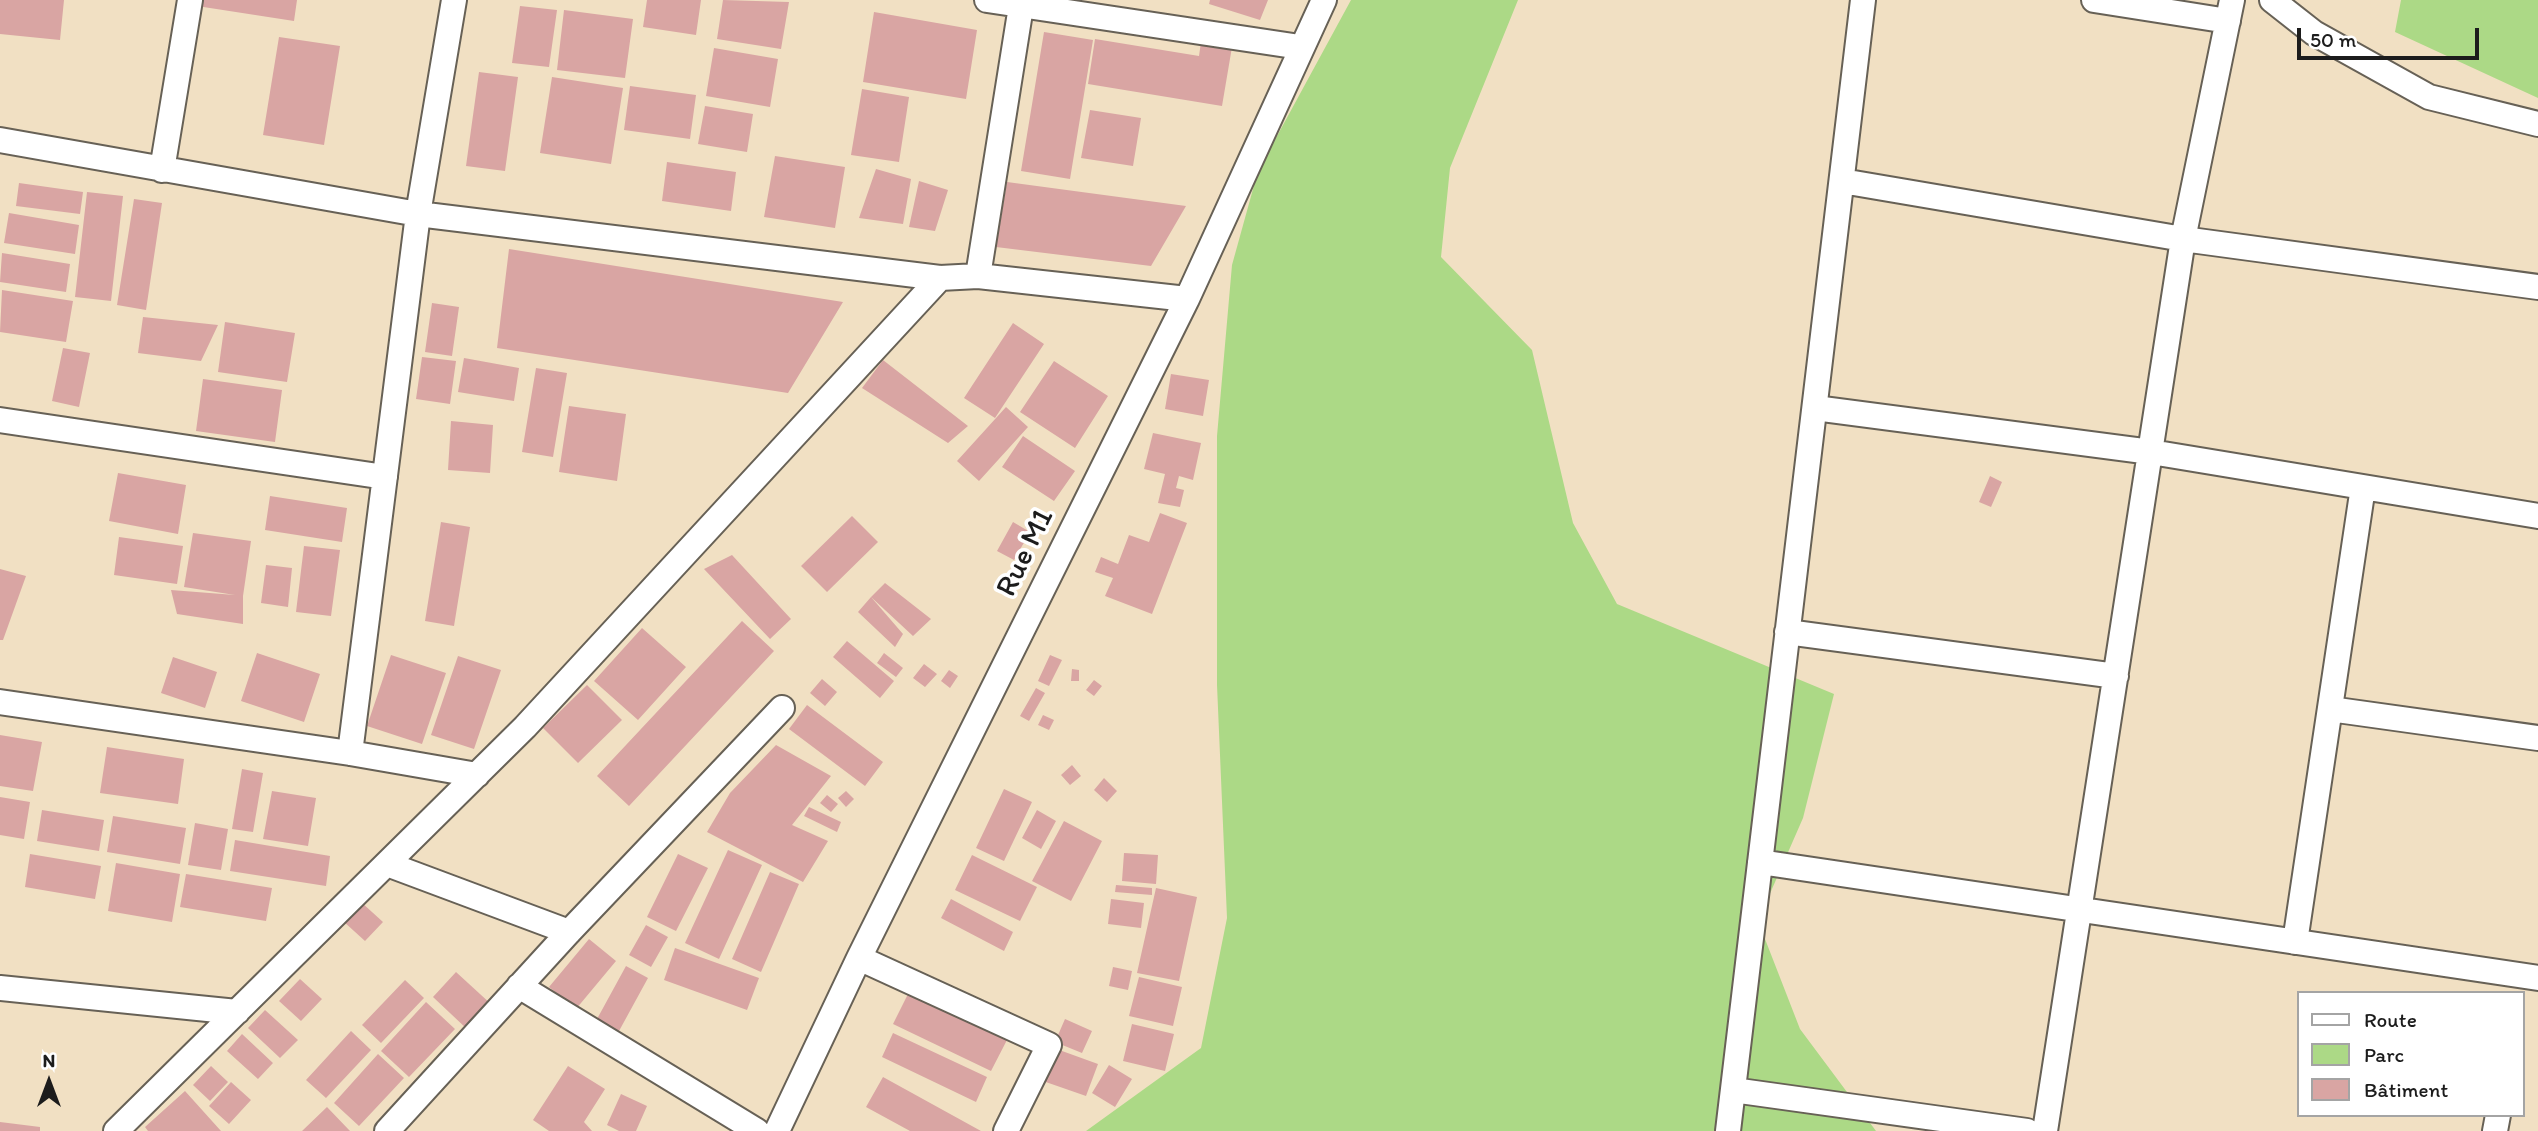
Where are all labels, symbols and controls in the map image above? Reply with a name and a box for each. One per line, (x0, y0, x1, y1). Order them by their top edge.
scale bar (2300, 14, 2482, 58)
text: 50 m (2310, 27, 2356, 52)
street label: Rue M1 (989, 503, 1063, 603)
legend (2296, 991, 2524, 1117)
text: Route (2364, 1007, 2417, 1032)
text: Parc (2364, 1042, 2404, 1067)
north arrow (14, 1047, 84, 1117)
text: N (43, 1049, 55, 1072)
text: Bâtiment (2364, 1077, 2448, 1102)

